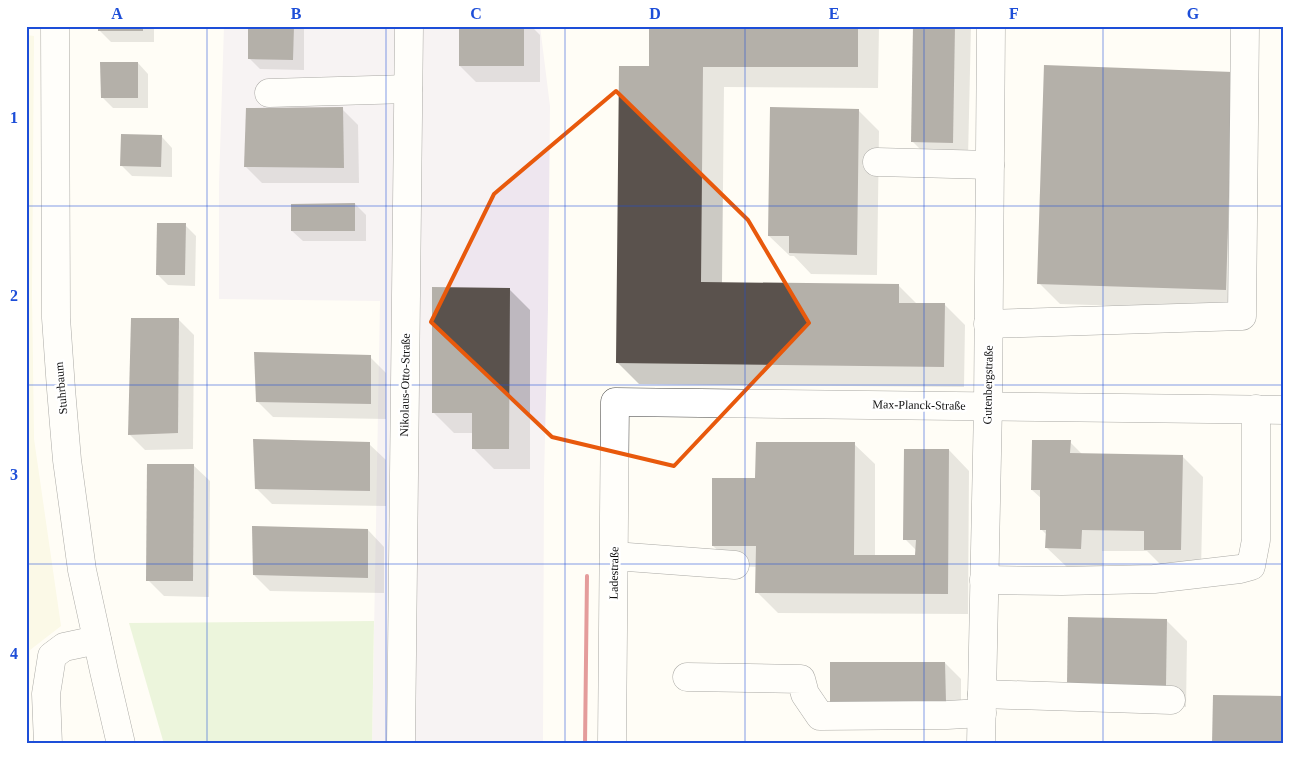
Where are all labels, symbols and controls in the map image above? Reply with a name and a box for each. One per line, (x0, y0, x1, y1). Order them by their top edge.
text: A (111, 5, 123, 22)
text: B (291, 5, 302, 22)
text: C (470, 5, 482, 22)
text: D (649, 5, 661, 22)
text: E (829, 5, 839, 22)
text: F (1009, 5, 1019, 22)
text: G (1187, 5, 1200, 22)
text: 1 (10, 109, 18, 126)
text: 2 (10, 287, 18, 304)
street label: Nikolaus-Otto-Straße (397, 333, 413, 437)
street label: Gutenbergstraße (980, 345, 996, 425)
street label: Stuhrbaum (52, 360, 70, 415)
street label: Max-Planck-Straße (872, 397, 966, 413)
text: 3 (10, 466, 18, 483)
street label: Ladestraße (607, 547, 621, 599)
text: 4 (10, 645, 18, 662)

